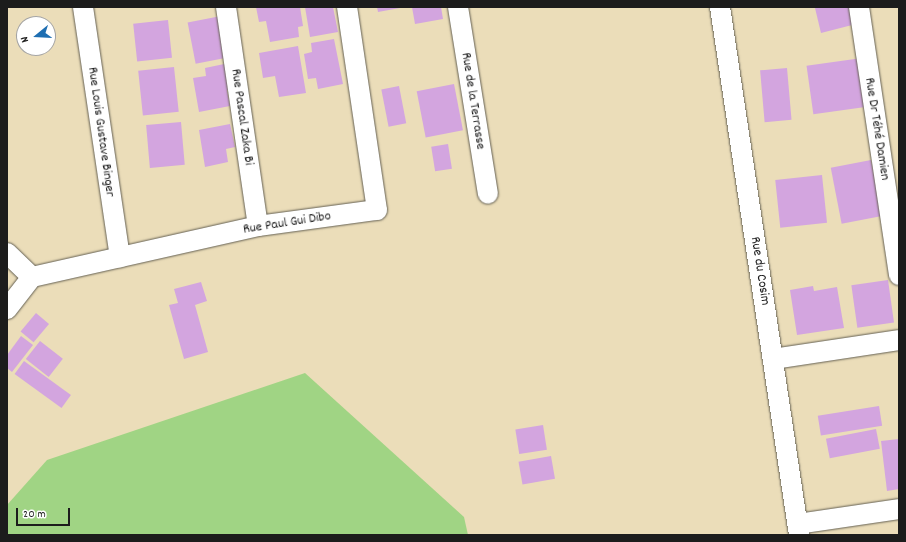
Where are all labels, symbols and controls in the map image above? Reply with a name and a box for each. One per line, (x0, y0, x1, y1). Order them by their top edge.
north arrow (16, 16, 56, 56)
text: N (17, 34, 34, 44)
street label: Rue de la Terrasse (457, 51, 489, 151)
street label: Rue Louis Gustave Binger (84, 66, 118, 198)
street label: Rue Pascal Zaka Bi (227, 68, 257, 166)
street label: Rue Dr Téhé Damien (861, 76, 893, 182)
street label: Rue Paul Gui Dibo (242, 208, 332, 238)
street label: Rue du Cosim (746, 235, 774, 307)
scale bar (18, 500, 72, 526)
text: 20 m (23, 506, 46, 523)

